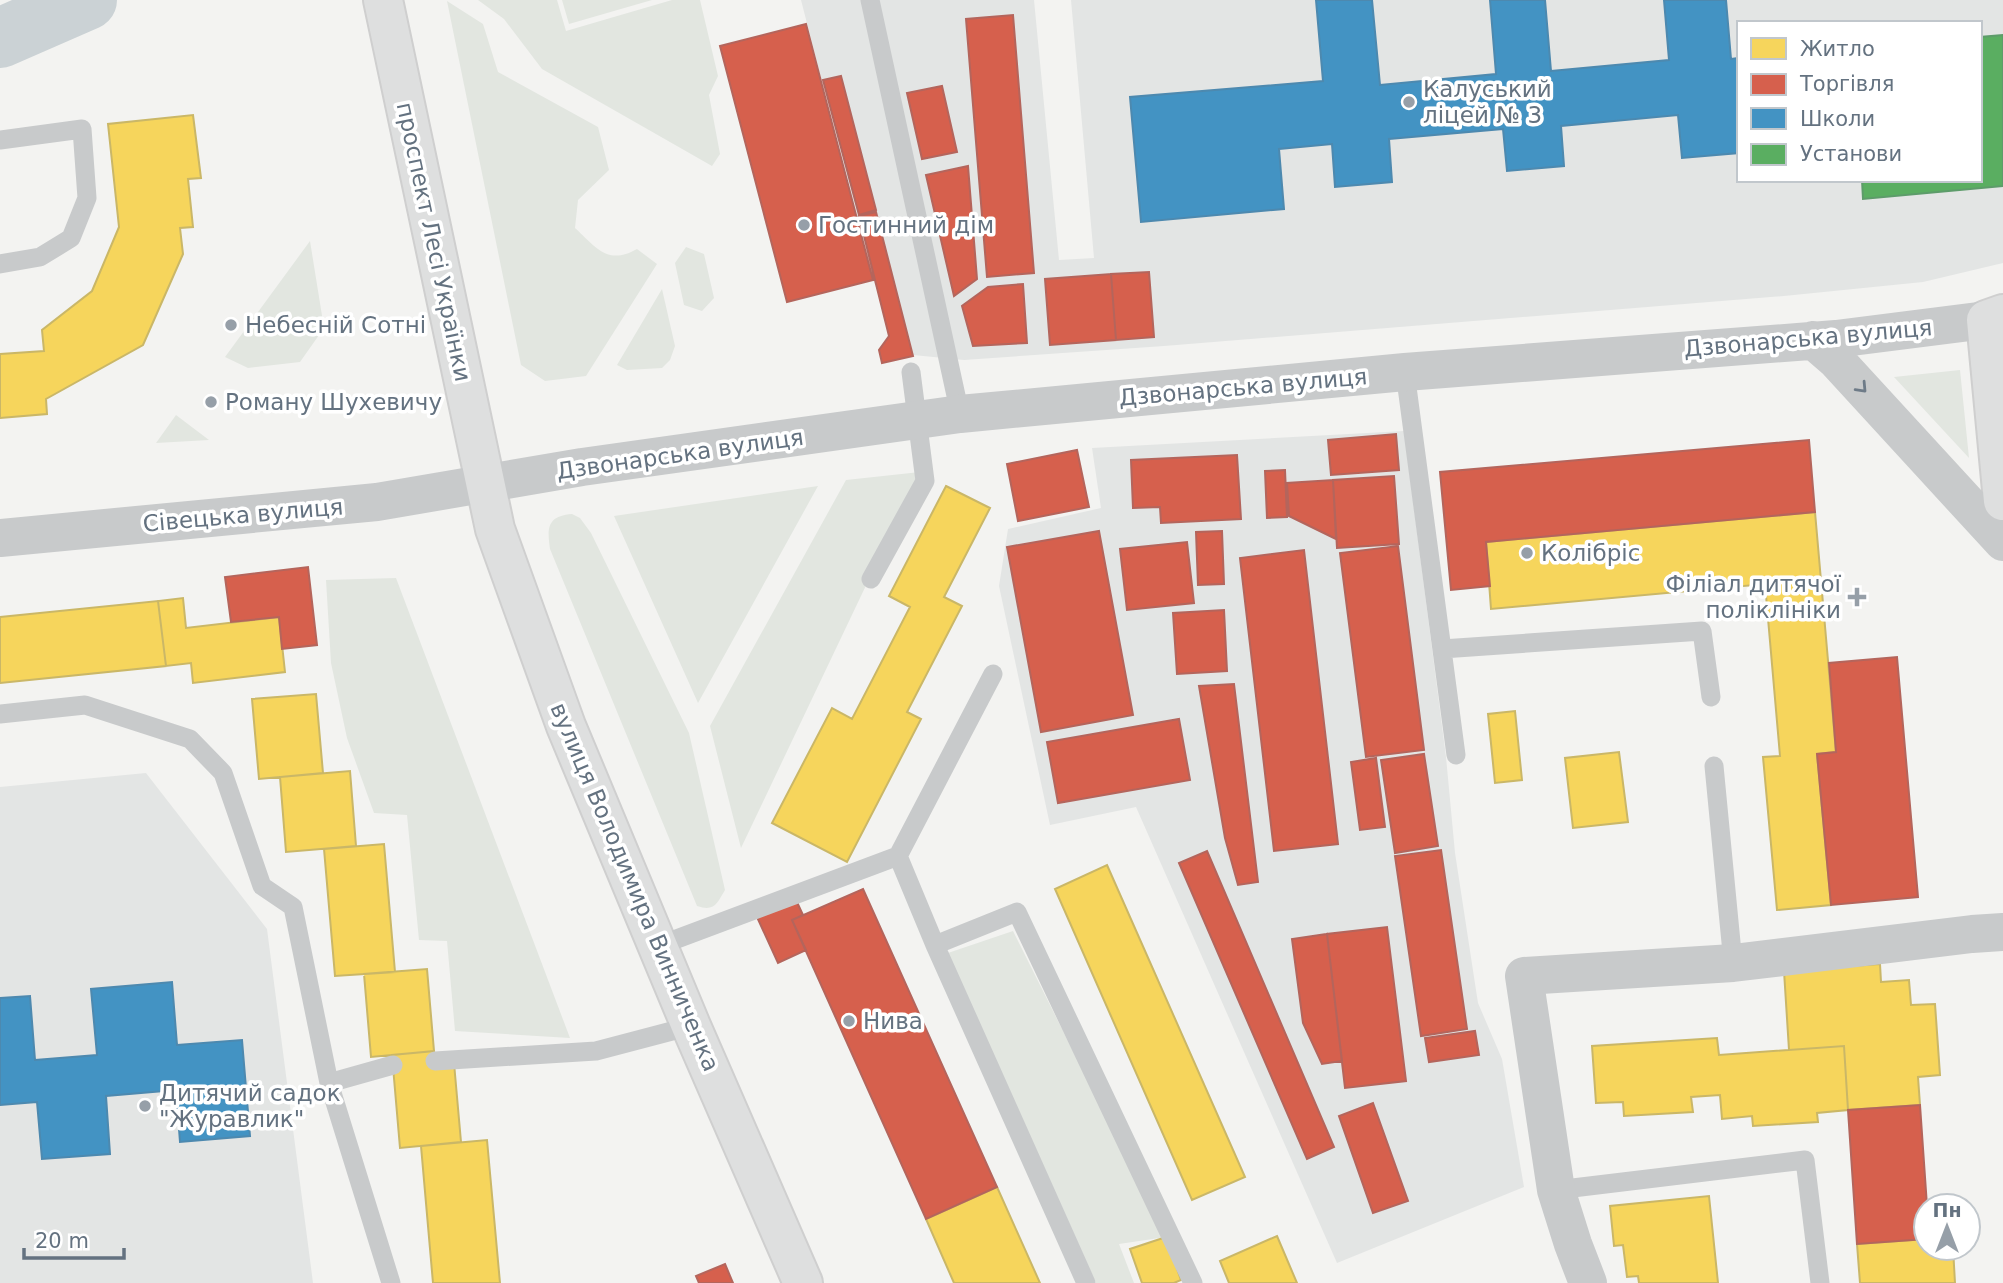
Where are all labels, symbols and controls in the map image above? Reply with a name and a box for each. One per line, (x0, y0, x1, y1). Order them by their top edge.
legend (1737, 21, 1982, 182)
text: Житло (1800, 37, 1875, 61)
text: Торгівля (1799, 72, 1894, 96)
place label: Калуський ліцей № 3 (1423, 76, 1552, 128)
marker: Калуський ліцей № 3 (1401, 94, 1417, 110)
street label: проспект Лесі Українки (392, 100, 476, 384)
text: Школи (1800, 107, 1875, 131)
text: Установи (1800, 142, 1902, 166)
place label: Гостинний дім (818, 212, 994, 238)
marker: Гостинний дім (796, 217, 812, 233)
place label: Небесній Сотні (245, 312, 426, 338)
street label: Дзвонарська вулиця (1683, 314, 1933, 362)
marker: Небесній Сотні (223, 317, 239, 333)
street label: Дзвонарська вулиця (1118, 363, 1368, 411)
one-way arrow (1853, 380, 1866, 393)
place label: Роману Шухевичу (225, 389, 442, 415)
marker: Роману Шухевичу (203, 394, 219, 410)
street label: Дзвонарська вулиця (555, 424, 805, 484)
street label: Сівецька вулиця (142, 493, 344, 537)
place label: Колібріс (1541, 540, 1640, 566)
marker: Колібріс (1519, 545, 1535, 561)
place label: Філіал дитячої поліклініки (1665, 571, 1842, 623)
marker: Філіал дитячої поліклініки (1847, 587, 1867, 607)
street label: вулиця Володимира Винниченка (545, 699, 725, 1075)
place label: Нива (863, 1008, 923, 1034)
marker: Нива (841, 1013, 857, 1029)
place label: Дитячий садок "Журавлик" (159, 1080, 341, 1132)
marker: Дитячий садок "Журавлик" (137, 1098, 153, 1114)
north arrow (1912, 1192, 1982, 1262)
text: Пн (1932, 1199, 1962, 1221)
scale bar (24, 1216, 124, 1260)
text: 20 m (35, 1229, 89, 1253)

